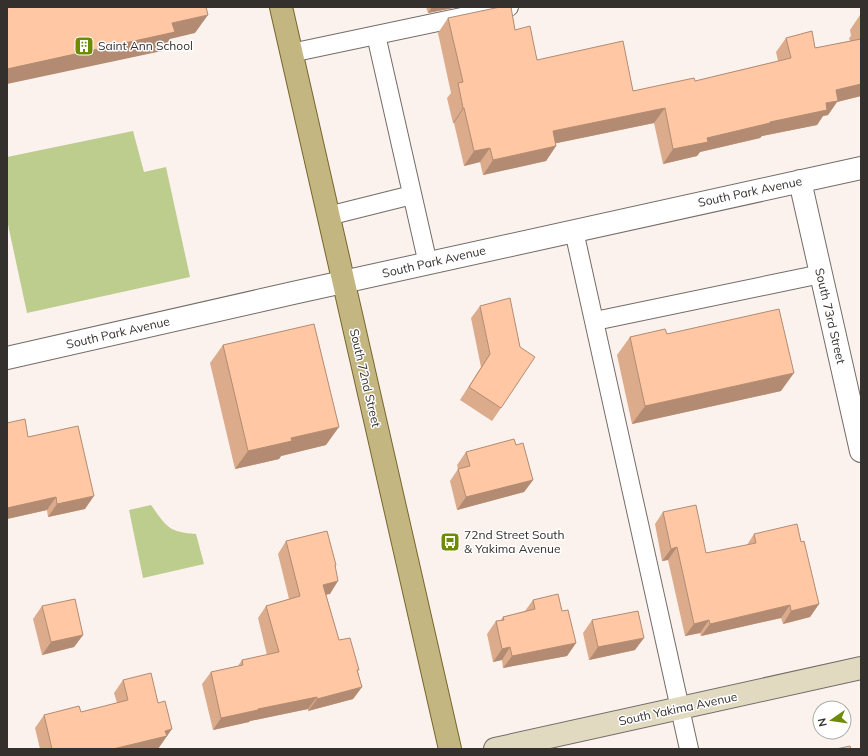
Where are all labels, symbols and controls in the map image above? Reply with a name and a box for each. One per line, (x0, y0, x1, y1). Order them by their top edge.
building icon: Saint Ann School (73, 35, 95, 57)
place label: Saint Ann School (98, 38, 193, 53)
street label: South Park Avenue (697, 173, 803, 210)
street label: South Park Avenue (381, 242, 487, 281)
street label: South 73rd Street (812, 267, 849, 365)
street label: South Park Avenue (65, 313, 171, 352)
street label: South 72nd Street (347, 327, 384, 429)
place label: 72nd Street South & Yakima Avenue (464, 527, 565, 556)
bus stop icon: 72nd Street South & Yakima Avenue (439, 531, 461, 553)
street label: South Yakima Avenue (617, 689, 739, 728)
north arrow (812, 700, 852, 740)
text: N (815, 717, 830, 728)

